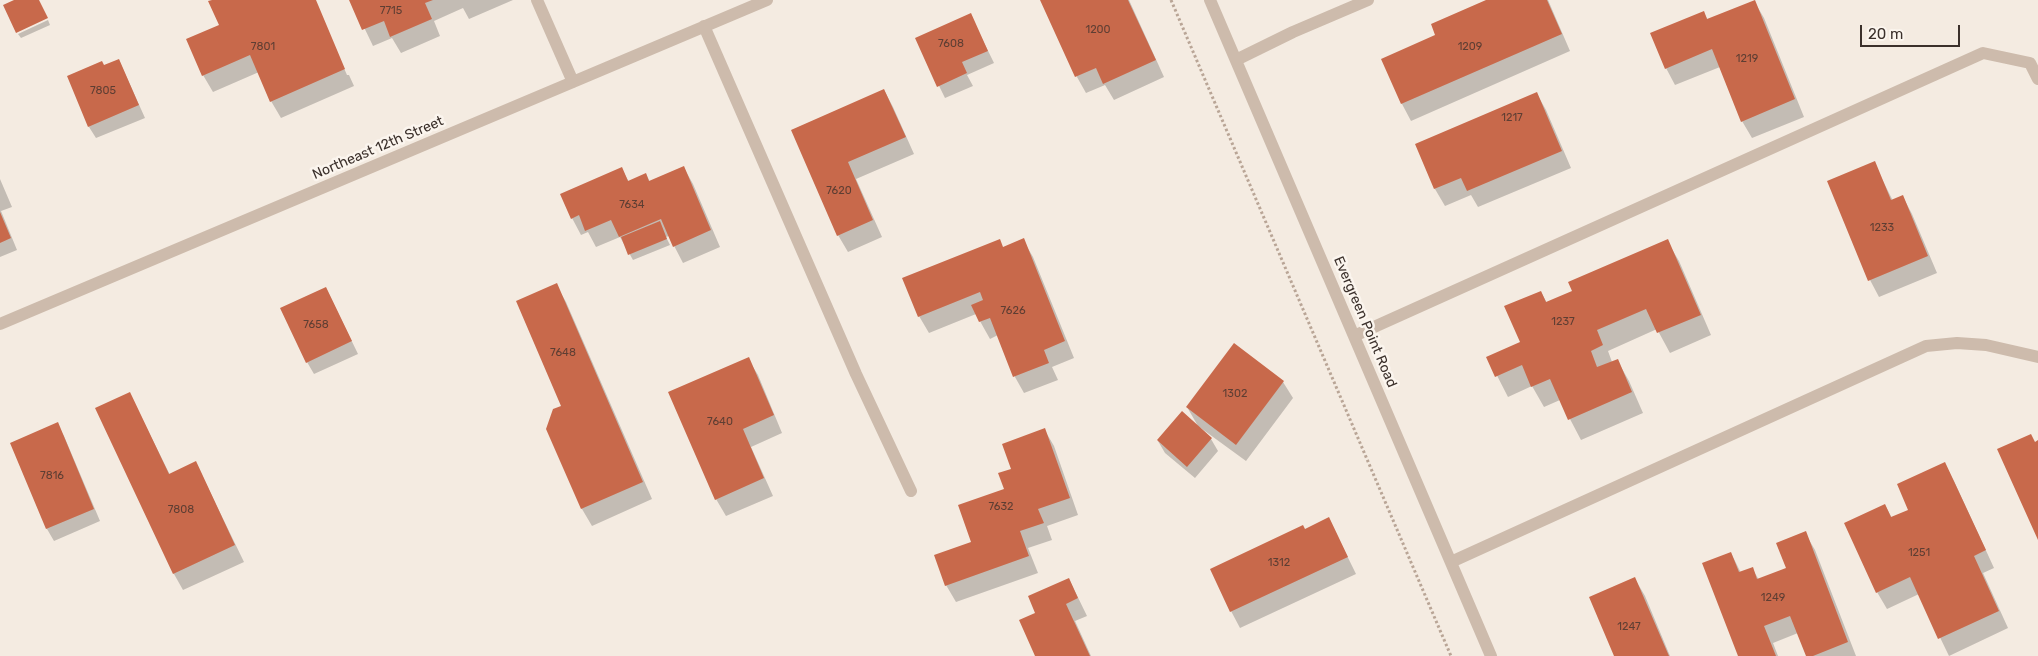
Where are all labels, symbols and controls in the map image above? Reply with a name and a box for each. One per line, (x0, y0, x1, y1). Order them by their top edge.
house number: 7715 (380, 4, 402, 18)
scale bar (1863, 15, 1963, 47)
house number: 1200 (1085, 23, 1111, 37)
text: 20 m (1868, 25, 1903, 43)
house number: 7608 (938, 37, 964, 51)
house number: 7801 (251, 40, 275, 54)
house number: 1209 (1458, 40, 1482, 54)
house number: 1219 (1736, 52, 1758, 66)
house number: 7805 (90, 84, 116, 98)
house number: 1217 (1501, 111, 1523, 125)
street label: Northeast 12th Street (310, 113, 446, 183)
house number: 7620 (826, 184, 852, 198)
house number: 7634 (619, 198, 645, 212)
house number: 1233 (1870, 221, 1894, 235)
street label: Evergreen Point Road (1330, 254, 1400, 390)
house number: 7626 (1000, 304, 1026, 318)
house number: 1237 (1551, 315, 1575, 329)
house number: 7658 (303, 318, 329, 332)
house number: 7648 (550, 346, 576, 360)
house number: 1302 (1223, 387, 1247, 401)
house number: 7640 (707, 415, 733, 429)
house number: 7816 (40, 469, 64, 483)
house number: 7632 (988, 500, 1014, 514)
house number: 7808 (168, 503, 194, 517)
house number: 1251 (1908, 546, 1930, 560)
house number: 1312 (1268, 556, 1290, 570)
house number: 1249 (1761, 591, 1785, 605)
house number: 1247 (1617, 620, 1641, 634)

